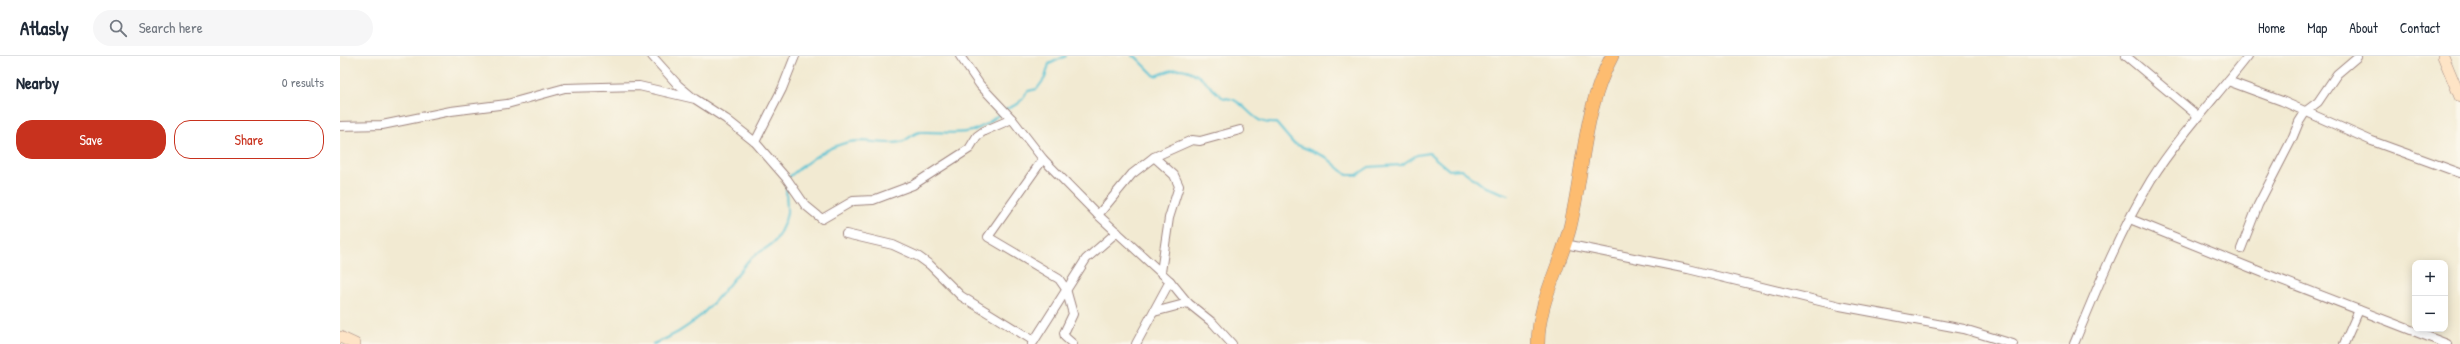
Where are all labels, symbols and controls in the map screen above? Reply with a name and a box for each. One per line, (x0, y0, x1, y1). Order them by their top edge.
search box (93, 10, 373, 46)
text: Atlasly (20, 15, 69, 41)
icon: search (107, 17, 129, 39)
text: Search here (139, 17, 203, 38)
text: Home (2258, 18, 2285, 37)
text: Map (2307, 18, 2327, 37)
text: About (2349, 18, 2378, 37)
text: Contact (2400, 18, 2440, 37)
text: Nearby (16, 71, 59, 94)
text: 0 results (282, 73, 324, 91)
button: Save (16, 120, 166, 159)
button: Share (174, 120, 324, 159)
map controls (2412, 260, 2448, 332)
button: + (2412, 260, 2448, 296)
button: − (2412, 296, 2448, 332)

